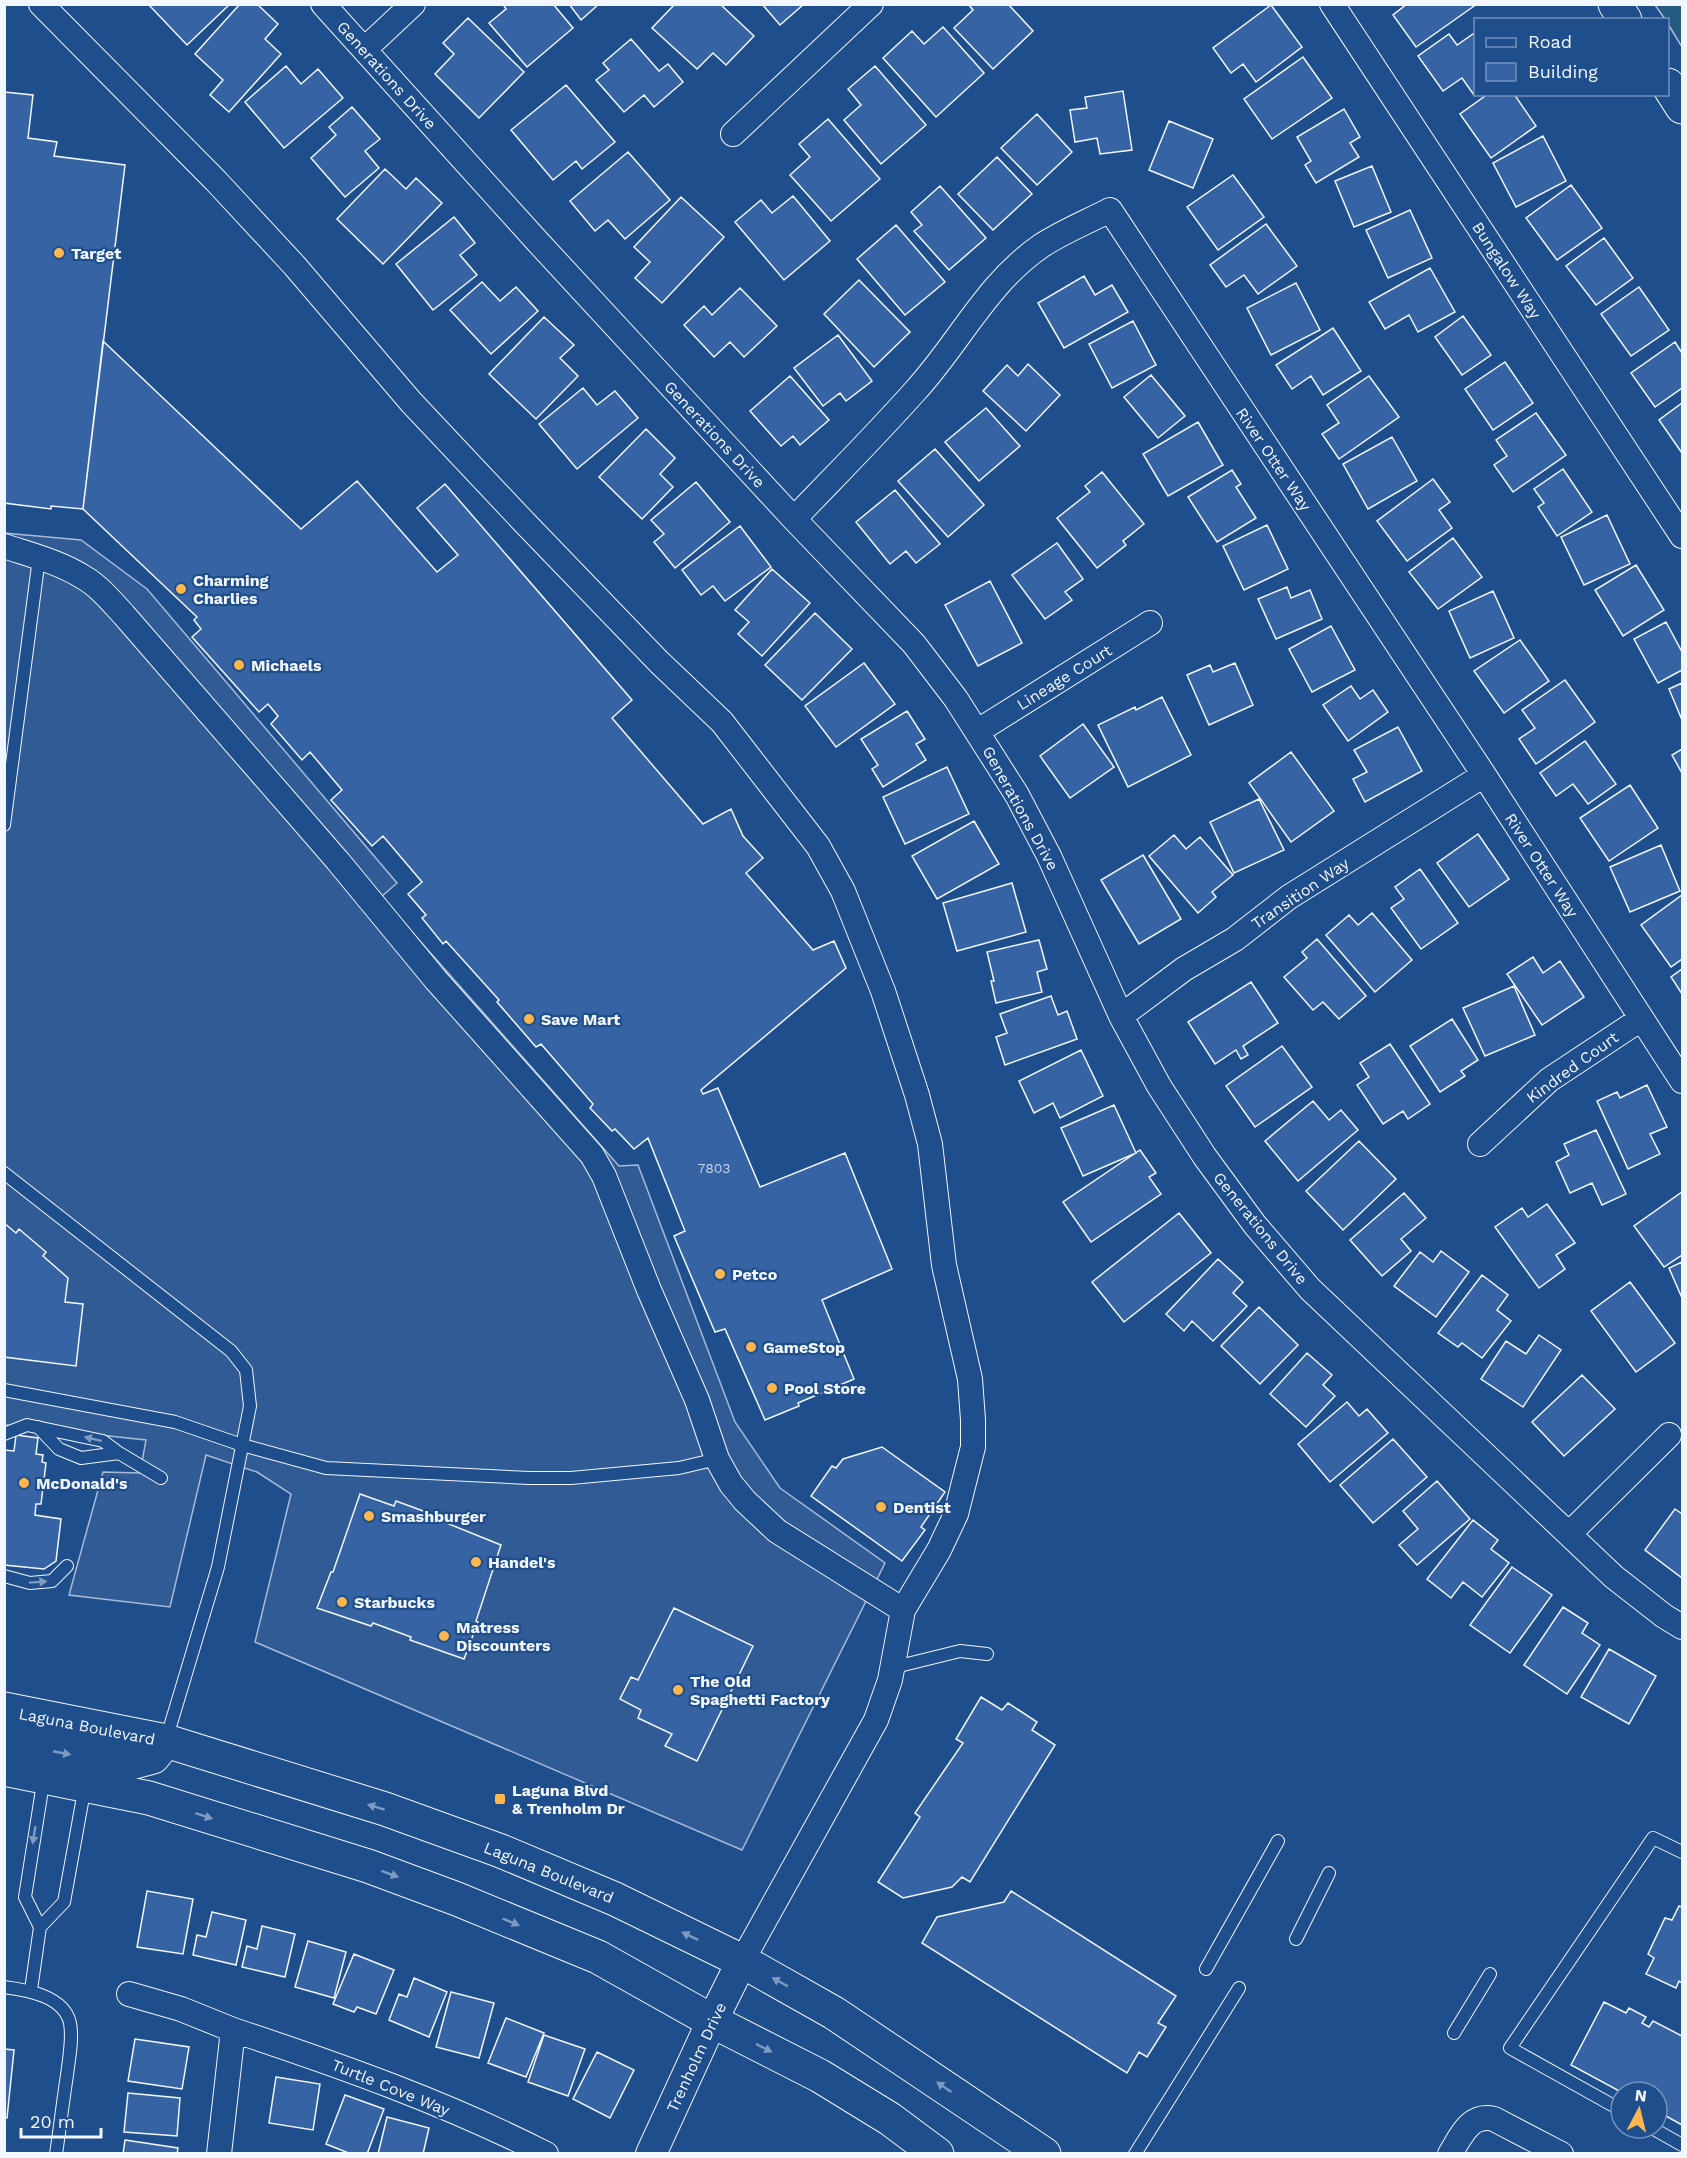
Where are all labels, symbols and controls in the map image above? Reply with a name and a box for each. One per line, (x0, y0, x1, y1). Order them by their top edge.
street label: Generations Drive (333, 17, 440, 133)
legend (1474, 18, 1669, 96)
text: Road (1528, 31, 1572, 52)
text: Building (1528, 61, 1598, 82)
street label: Bungalow Way (1468, 218, 1545, 323)
place label: Target (71, 244, 121, 263)
marker: Target (52, 246, 66, 260)
street label: Generations Drive (660, 377, 769, 492)
street label: River Otter Way (1232, 404, 1316, 515)
place label: Charming Charlies (193, 571, 269, 608)
marker: Charming Charlies (174, 582, 188, 596)
street label: Lineage Court (1013, 640, 1116, 714)
place label: Michaels (251, 656, 322, 675)
marker: Michaels (232, 658, 246, 672)
street label: Generations Drive (979, 743, 1063, 874)
street label: River Otter Way (1501, 810, 1583, 922)
street label: Transition Way (1248, 853, 1353, 933)
place label: Save Mart (541, 1010, 620, 1029)
marker: Save Mart (522, 1012, 536, 1026)
street label: Kindred Court (1523, 1028, 1622, 1107)
house number: 7803 (698, 1160, 730, 1176)
street label: Generations Drive (1209, 1168, 1312, 1288)
place label: Petco (732, 1265, 778, 1284)
marker: Petco (713, 1267, 727, 1281)
place label: GameStop (763, 1338, 845, 1357)
marker: GameStop (744, 1340, 758, 1354)
place label: Pool Store (784, 1379, 866, 1398)
marker: Pool Store (765, 1381, 779, 1395)
one-way arrow (83, 1434, 102, 1443)
place label: McDonald's (36, 1474, 128, 1493)
marker: McDonald's (17, 1476, 31, 1490)
place label: Dentist (893, 1498, 951, 1517)
marker: Dentist (874, 1500, 888, 1514)
place label: Smashburger (381, 1507, 486, 1526)
marker: Smashburger (362, 1509, 376, 1523)
place label: Handel's (488, 1553, 556, 1572)
marker: Handel's (469, 1555, 483, 1569)
one-way arrow (29, 1577, 48, 1587)
place label: Starbucks (354, 1593, 435, 1612)
marker: Starbucks (335, 1595, 349, 1609)
place label: Matress Discounters (456, 1618, 551, 1655)
marker: Matress Discounters (437, 1629, 451, 1643)
place label: The Old Spaghetti Factory (690, 1672, 831, 1709)
marker: The Old Spaghetti Factory (671, 1683, 685, 1697)
street label: Laguna Boulevard (17, 1704, 157, 1749)
one-way arrow (53, 1749, 72, 1758)
place label: Laguna Blvd & Trenholm Dr (512, 1781, 625, 1818)
marker: Laguna Blvd & Trenholm Dr (493, 1792, 507, 1806)
one-way arrow (367, 1802, 385, 1811)
one-way arrow (195, 1811, 213, 1821)
one-way arrow (30, 1825, 39, 1844)
street label: Laguna Boulevard (481, 1838, 617, 1907)
one-way arrow (381, 1870, 399, 1880)
one-way arrow (502, 1918, 520, 1927)
one-way arrow (681, 1931, 698, 1940)
one-way arrow (771, 1977, 788, 1987)
street label: Trenholm Drive (663, 1999, 730, 2115)
one-way arrow (756, 2043, 773, 2053)
street label: Turtle Cove Way (329, 2055, 453, 2120)
north arrow (1609, 2080, 1669, 2140)
one-way arrow (936, 2081, 952, 2093)
text: N (1634, 2085, 1648, 2106)
scale bar (21, 2101, 100, 2139)
text: 20 m (30, 2111, 75, 2132)

